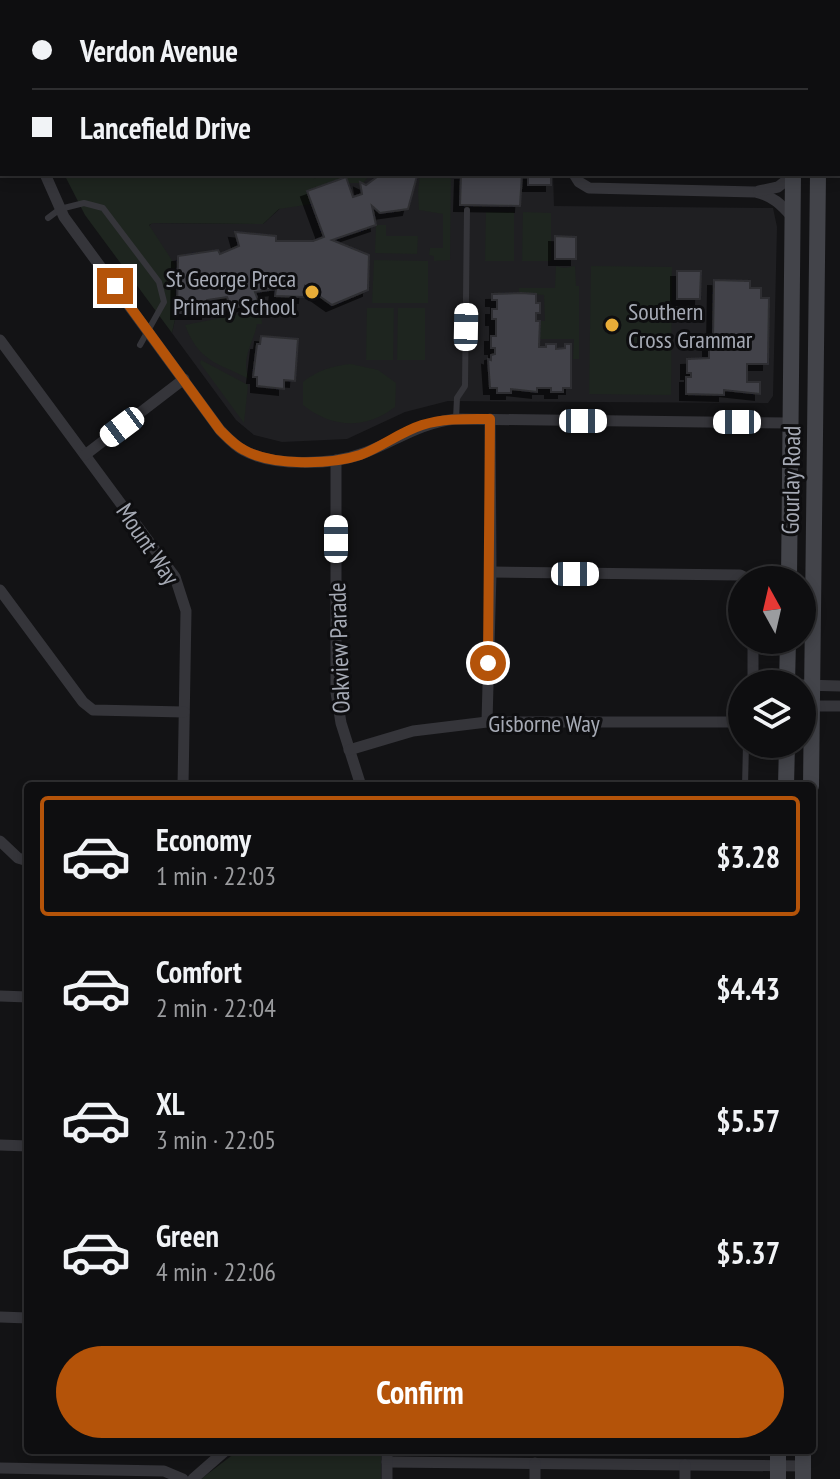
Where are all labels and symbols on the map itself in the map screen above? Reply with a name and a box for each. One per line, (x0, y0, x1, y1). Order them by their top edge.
place label: St George Preca Primary School (166, 263, 296, 322)
route end (97, 268, 133, 304)
marker: St George Preca Primary School (303, 283, 321, 301)
place label: Southern Cross Grammar (628, 296, 753, 355)
car (454, 303, 478, 351)
marker: Southern Cross Grammar (603, 316, 621, 334)
car (96, 403, 148, 451)
car (559, 409, 607, 433)
car (713, 410, 761, 434)
street label: Gourlay Road (775, 425, 807, 535)
street label: Mount Way (109, 497, 187, 591)
car (324, 515, 348, 563)
car (551, 562, 599, 586)
north arrow (728, 566, 816, 654)
street label: Oakview Parade (321, 582, 357, 714)
route start (470, 645, 506, 681)
street label: Gisborne Way (488, 708, 600, 739)

